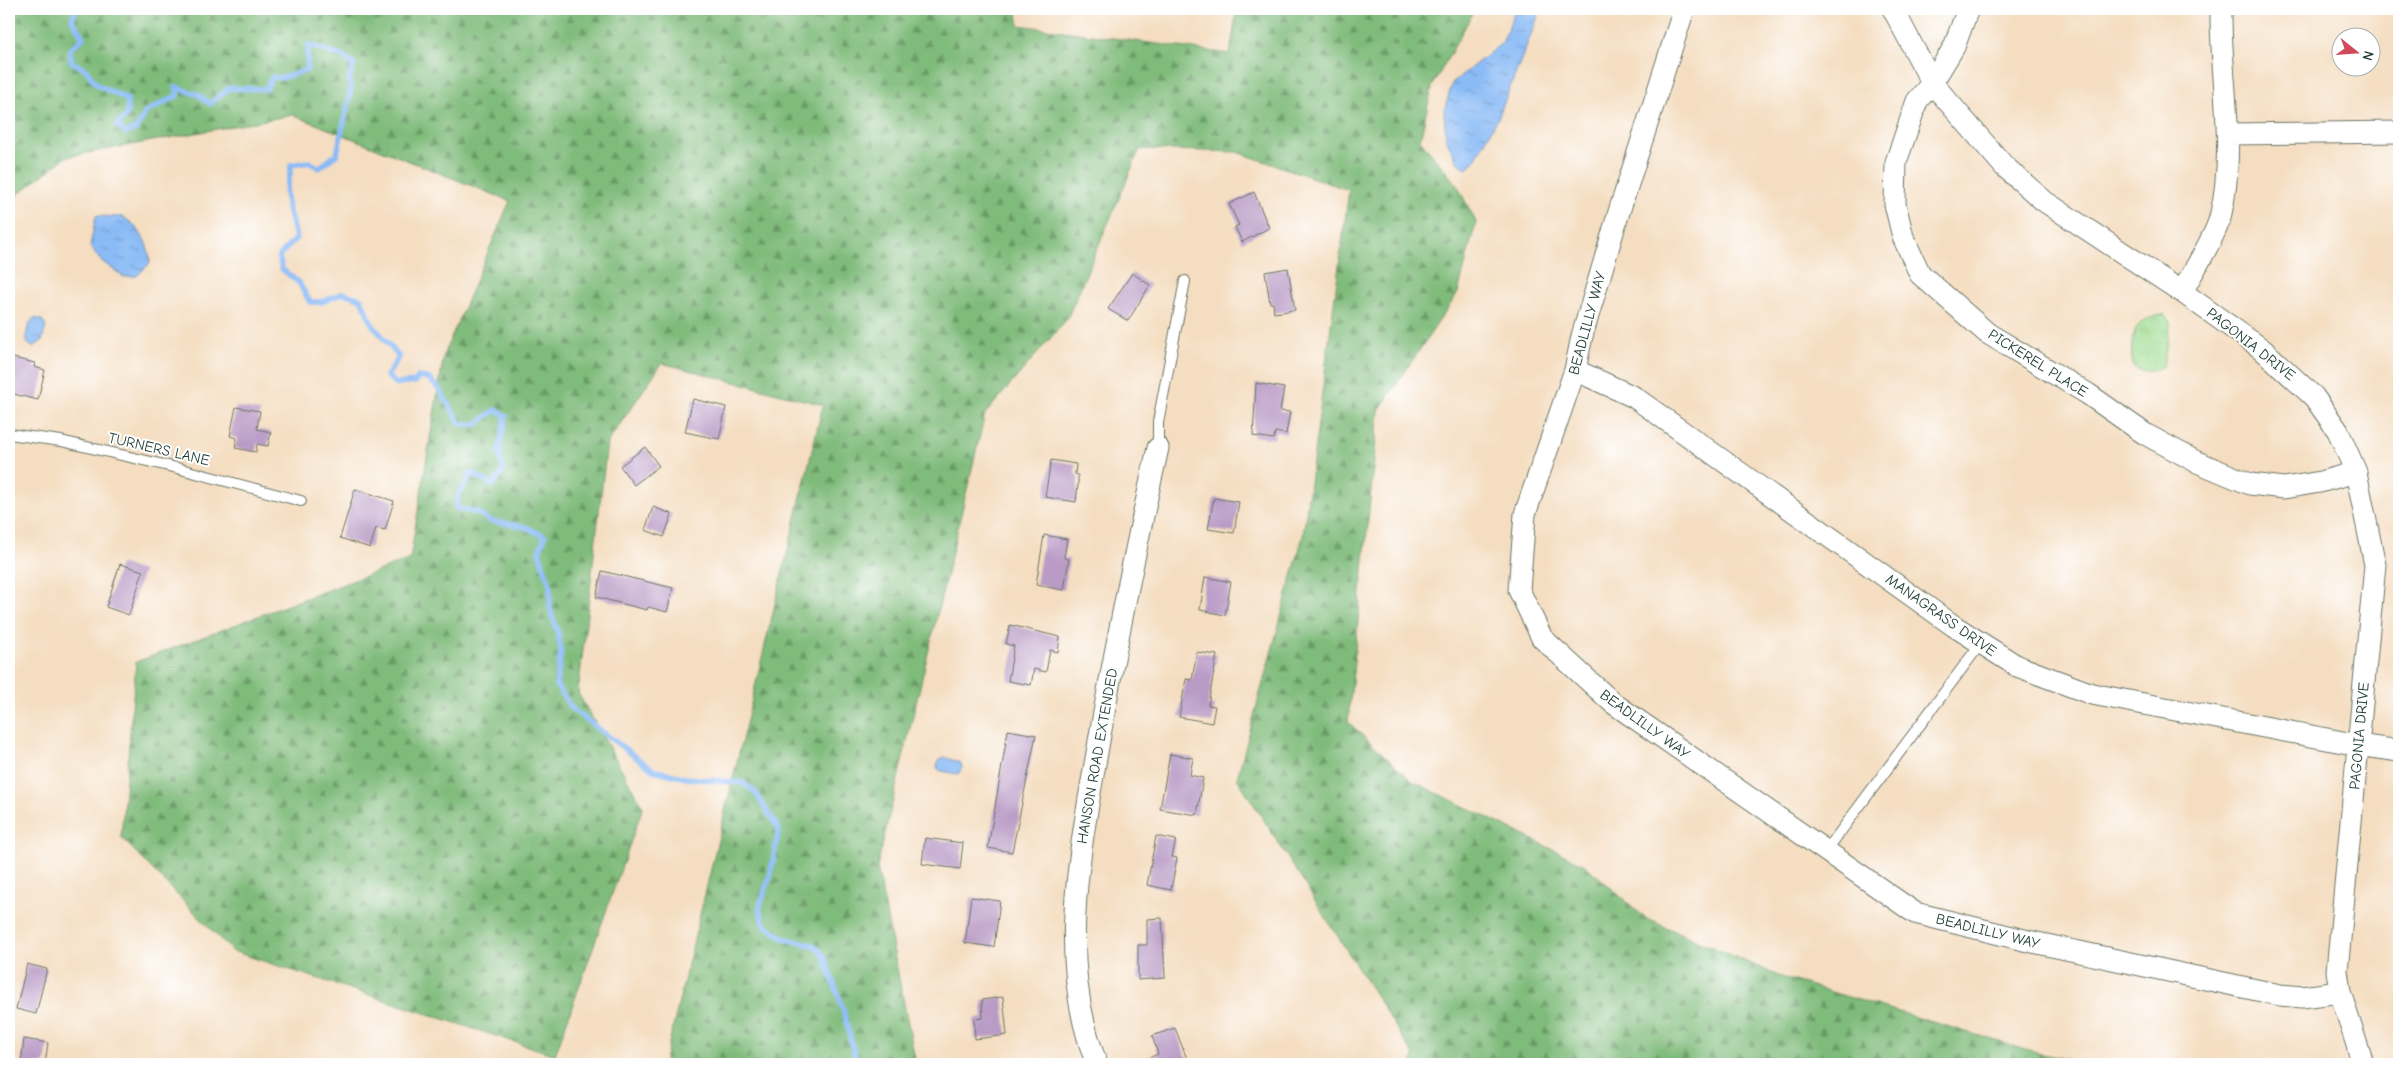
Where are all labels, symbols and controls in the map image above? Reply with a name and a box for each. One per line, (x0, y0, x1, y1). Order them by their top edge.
north arrow (2330, 28, 2380, 78)
text: N (2358, 49, 2377, 63)
street label: BEADLILLY WAY (1565, 269, 1610, 377)
street label: PAGONIA DRIVE (2203, 304, 2299, 384)
street label: PICKEREL PLACE (1985, 325, 2091, 401)
street label: TURNERS LANE (107, 429, 211, 469)
street label: MANAGRASS DRIVE (1882, 570, 2000, 660)
street label: HANSON ROAD EXTENDED (1073, 667, 1121, 845)
street label: PAGONIA DRIVE (2345, 682, 2373, 790)
street label: BEADLILLY WAY (1597, 685, 1693, 763)
street label: BEADLILLY WAY (1934, 909, 2042, 953)

